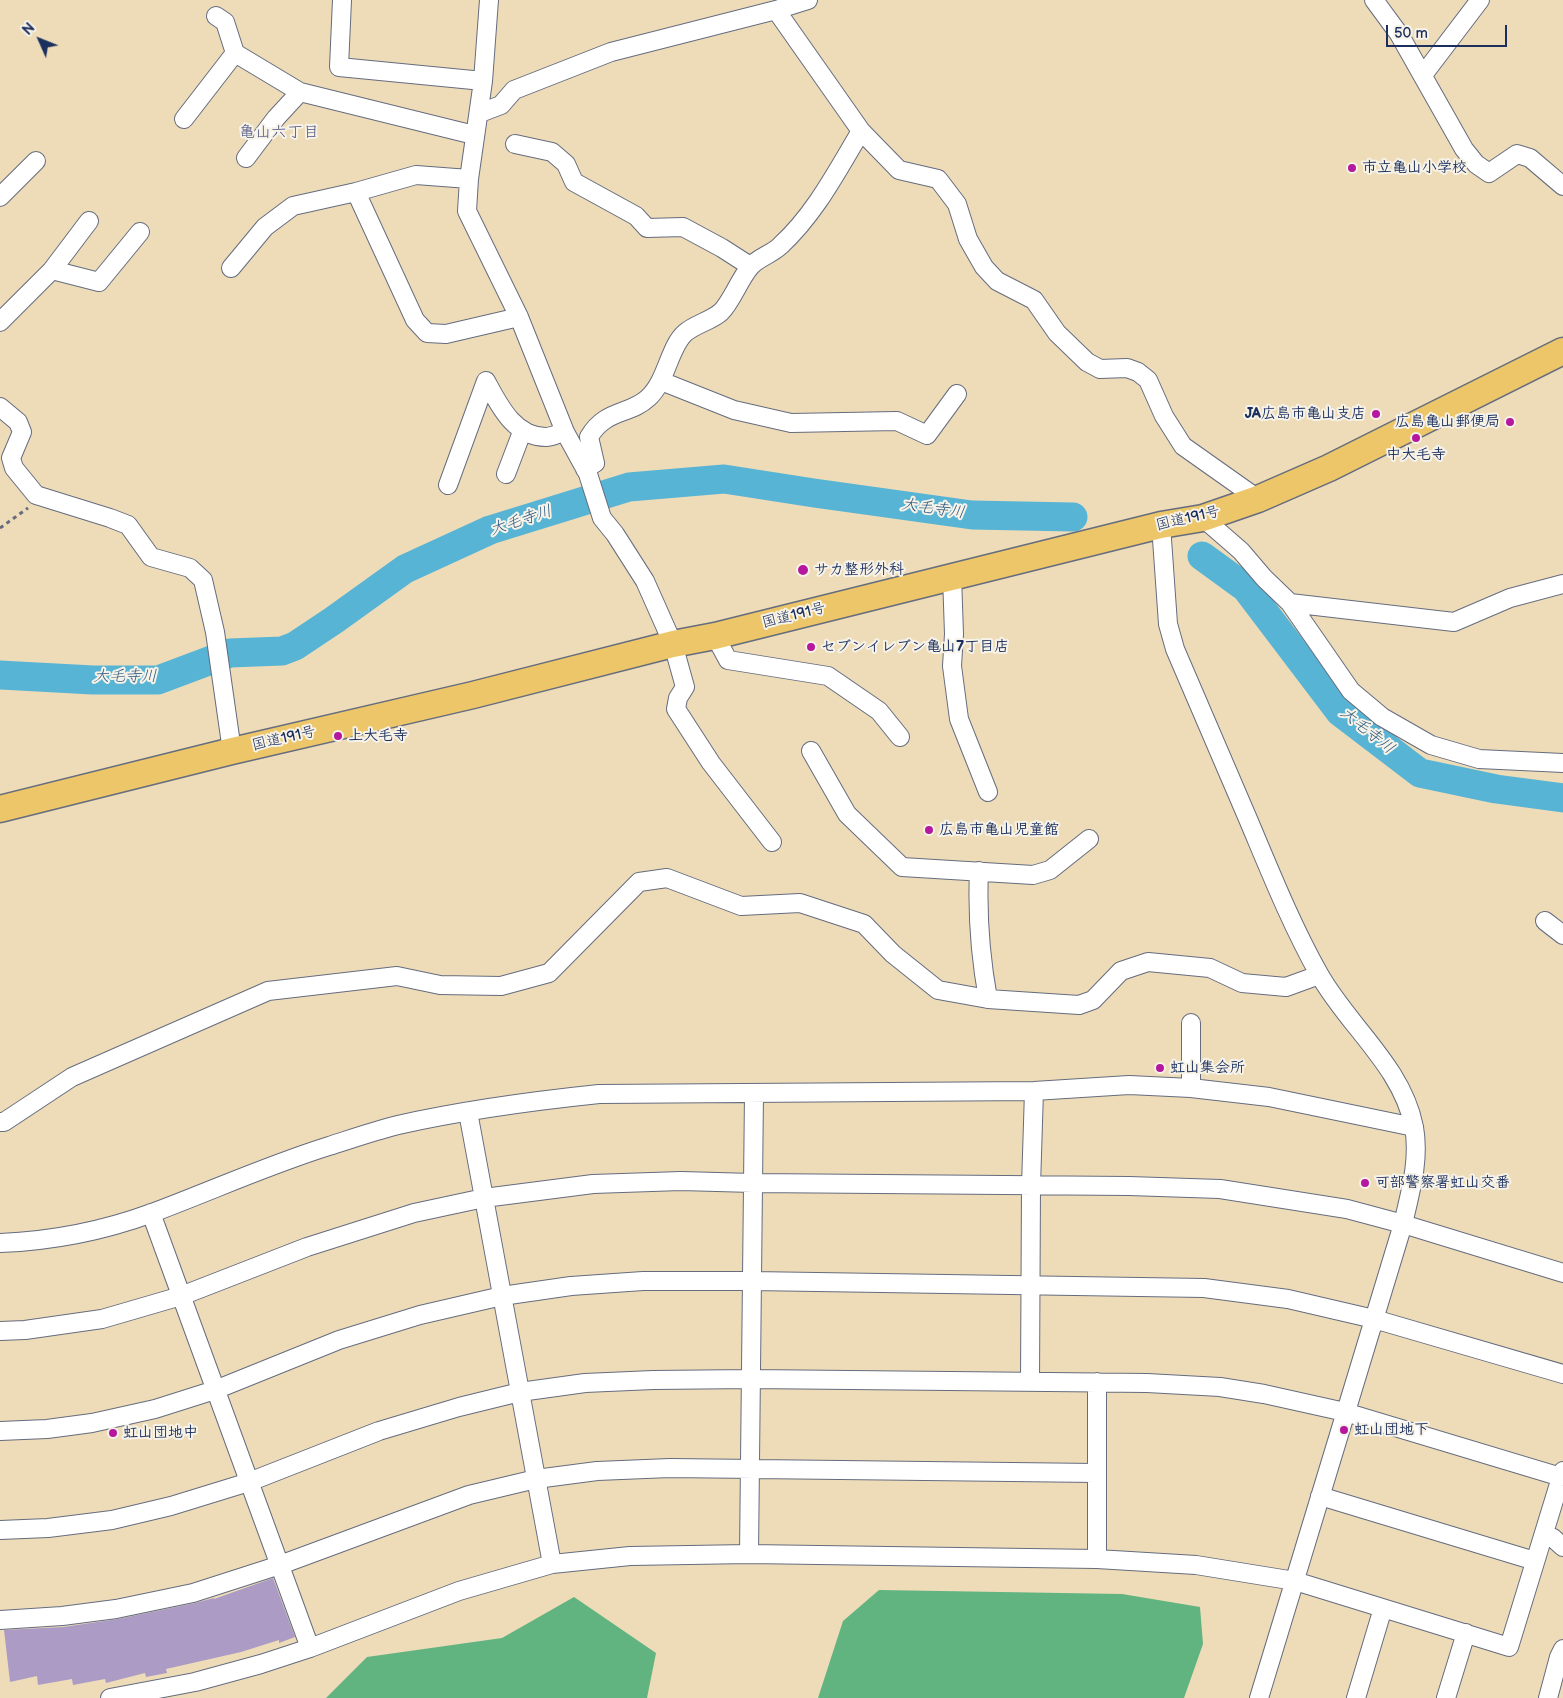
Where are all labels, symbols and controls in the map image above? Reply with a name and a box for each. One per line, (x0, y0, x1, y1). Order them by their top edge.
north arrow (15, 15, 65, 65)
scale bar (1388, 15, 1509, 47)
text: N (19, 20, 39, 39)
text: 50 m (1394, 24, 1428, 43)
district label: 亀山六丁目 (239, 123, 319, 143)
place label: 市立亀山小学校 (1362, 159, 1467, 177)
marker: 市立亀山小学校 (1346, 162, 1358, 174)
place label: JA広島市亀山支店 (1245, 405, 1366, 423)
marker: JA広島市亀山支店 (1370, 408, 1382, 420)
place label: 広島亀山郵便局 (1395, 413, 1500, 431)
marker: 広島亀山郵便局 (1504, 416, 1516, 428)
marker: 中大毛寺 (1410, 432, 1422, 444)
place label: 中大毛寺 (1386, 446, 1446, 464)
water label: 大毛寺川 (900, 495, 966, 523)
water label: 大毛寺川 (488, 502, 554, 540)
street label: 国道191号 (1154, 503, 1222, 535)
place label: サカ整形外科 (814, 561, 904, 579)
marker: サカ整形外科 (796, 563, 810, 577)
street label: 国道191号 (760, 599, 828, 633)
place label: セブンイレブン亀山7丁目店 (821, 638, 1009, 656)
marker: セブンイレブン亀山7丁目店 (805, 641, 817, 653)
water label: 大毛寺川 (93, 667, 157, 687)
water label: 大毛寺川 (1336, 703, 1398, 759)
street label: 国道191号 (250, 723, 318, 755)
place label: 上大毛寺 (348, 727, 408, 745)
marker: 上大毛寺 (332, 730, 344, 742)
place label: 広島市亀山児童館 (939, 821, 1059, 839)
marker: 広島市亀山児童館 (923, 824, 935, 836)
place label: 虹山集会所 (1170, 1059, 1245, 1077)
marker: 虹山集会所 (1154, 1062, 1166, 1074)
place label: 可部警察署虹山交番 (1375, 1174, 1510, 1192)
marker: 可部警察署虹山交番 (1359, 1177, 1371, 1189)
place label: 虹山団地下 (1354, 1421, 1429, 1439)
place label: 虹山団地中 (123, 1424, 198, 1442)
marker: 虹山団地下 (1338, 1424, 1350, 1436)
marker: 虹山団地中 (107, 1427, 119, 1439)

